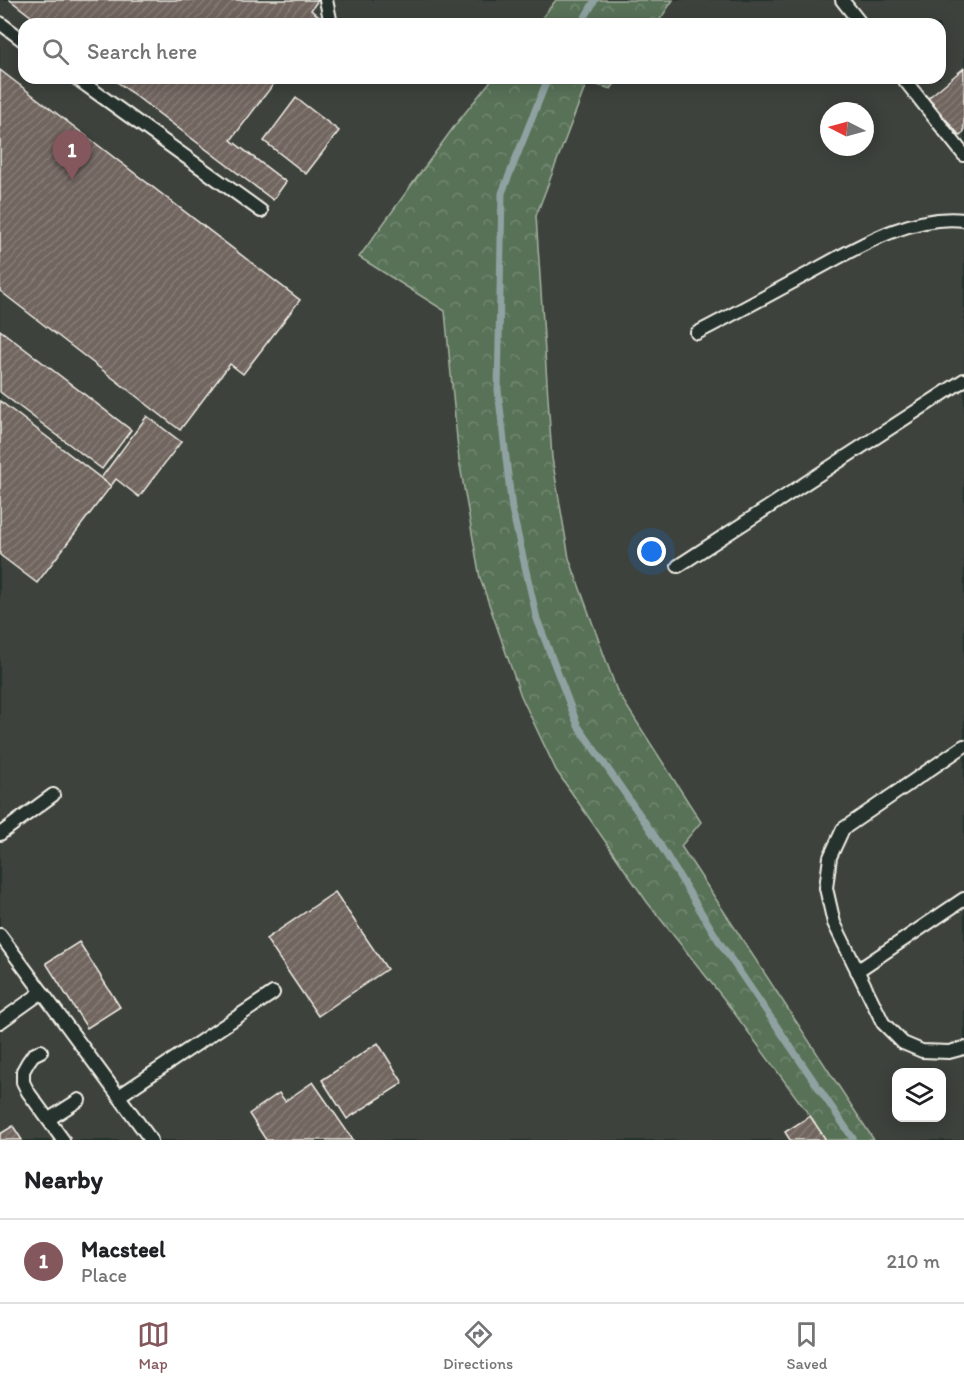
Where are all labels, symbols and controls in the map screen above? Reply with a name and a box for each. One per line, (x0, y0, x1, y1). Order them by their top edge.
search box (18, 18, 946, 84)
icon: search (39, 35, 72, 68)
text: Search here (87, 38, 197, 65)
north arrow (820, 102, 874, 156)
pin: 1 (52, 130, 92, 180)
your location (637, 537, 666, 566)
map controls (892, 1068, 946, 1122)
button: layers (892, 1068, 946, 1122)
text: Nearby (24, 1163, 103, 1195)
text: Macsteel (81, 1236, 165, 1263)
text: 1 (39, 1249, 48, 1273)
text: 210 m (887, 1249, 940, 1273)
text: Place (81, 1263, 127, 1287)
tab: Map (137, 1318, 170, 1373)
tab: Directions (443, 1318, 513, 1373)
tab: Saved (787, 1318, 827, 1373)

